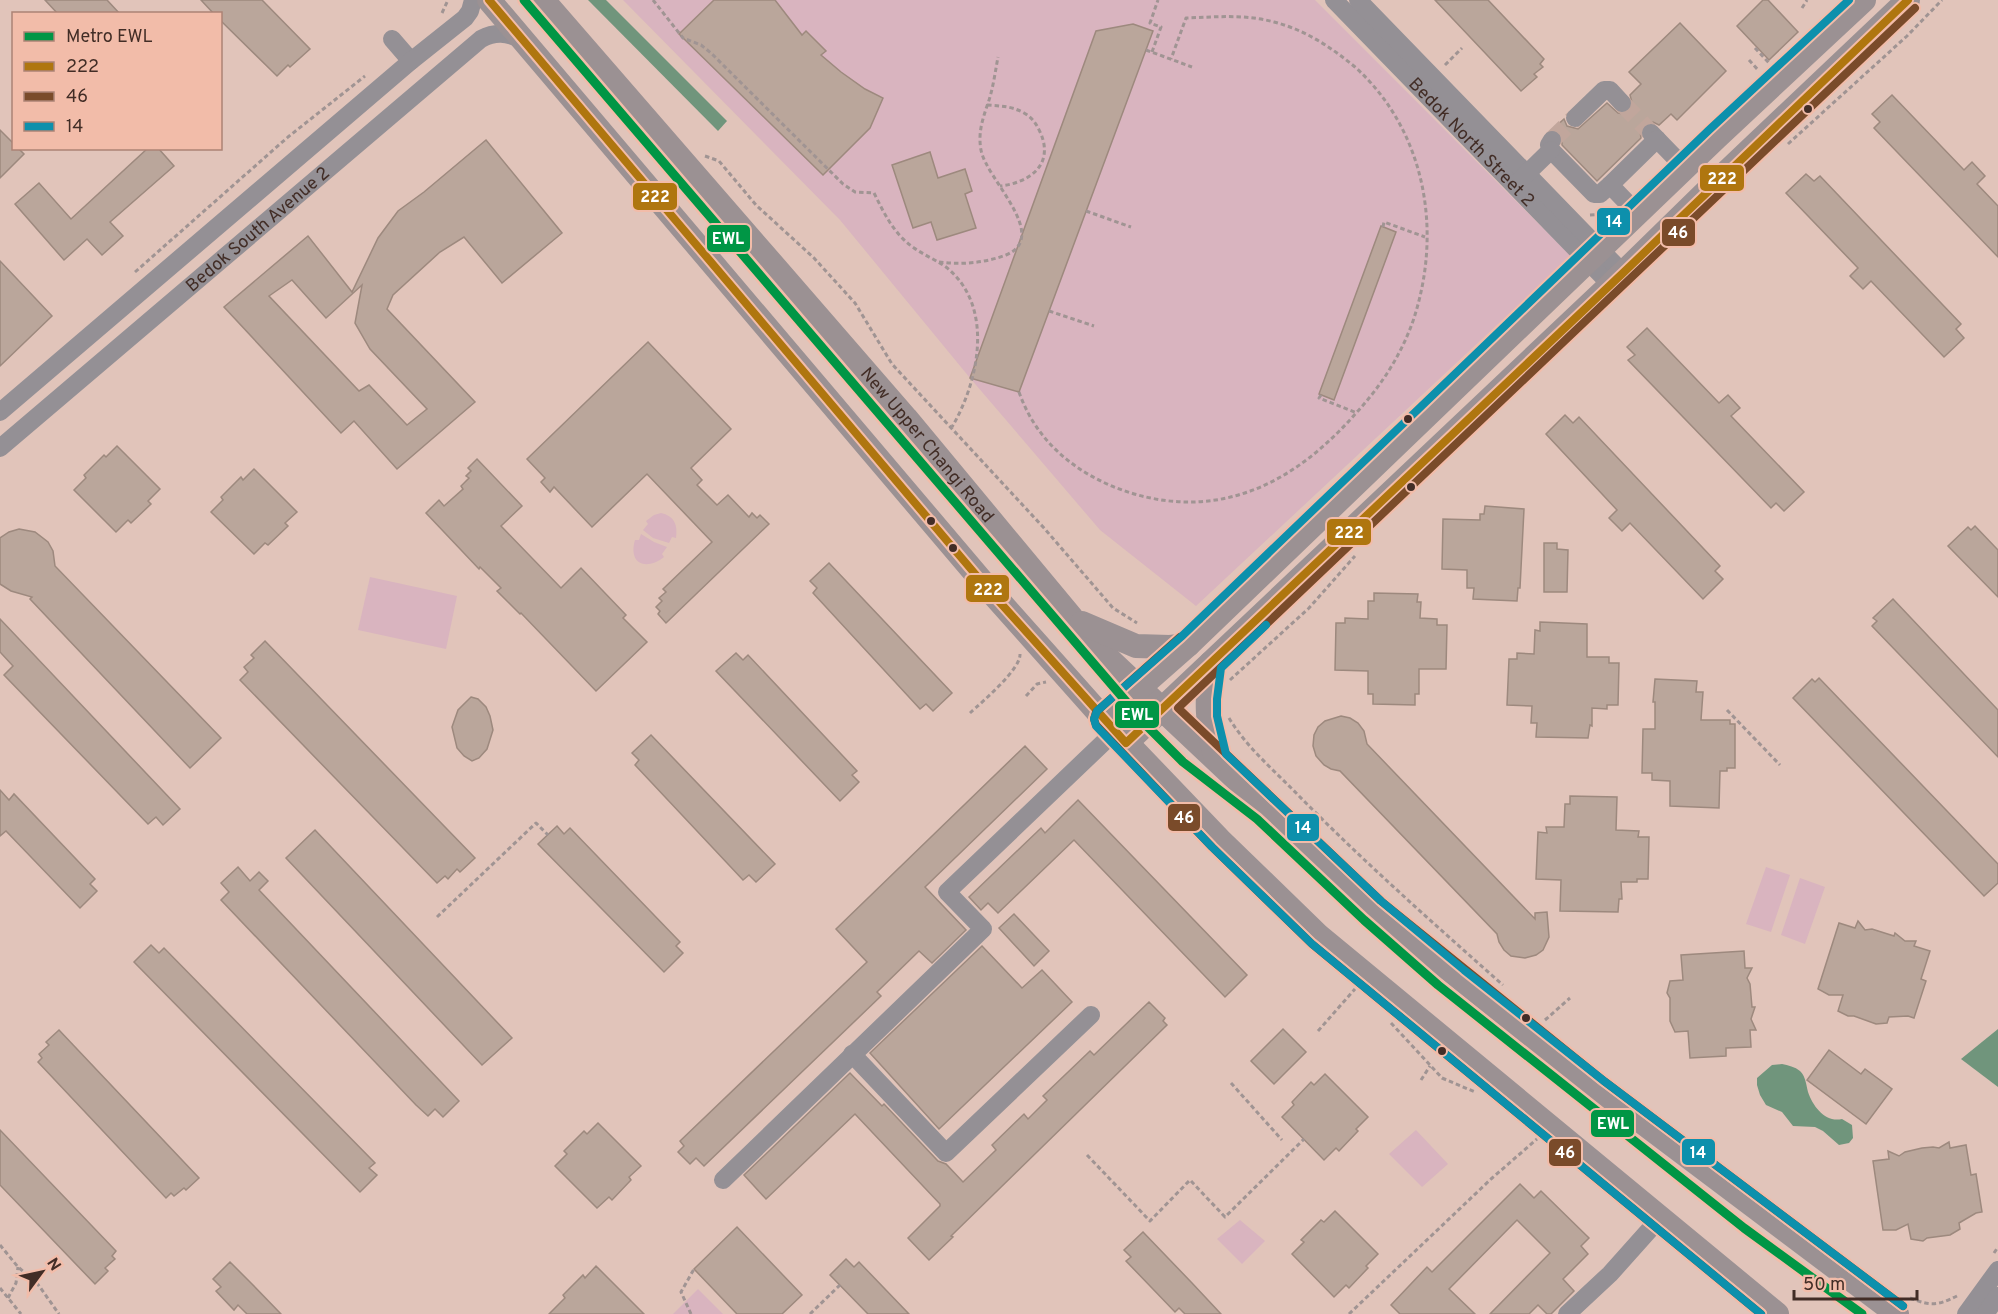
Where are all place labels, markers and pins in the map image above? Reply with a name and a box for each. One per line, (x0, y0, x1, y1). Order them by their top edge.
unlabelled marker (1802, 103, 1814, 115)
unlabelled marker (1402, 413, 1414, 425)
unlabelled marker (1405, 481, 1417, 493)
unlabelled marker (925, 515, 937, 527)
unlabelled marker (947, 542, 959, 554)
unlabelled marker (1520, 1012, 1532, 1024)
unlabelled marker (1436, 1045, 1448, 1057)

